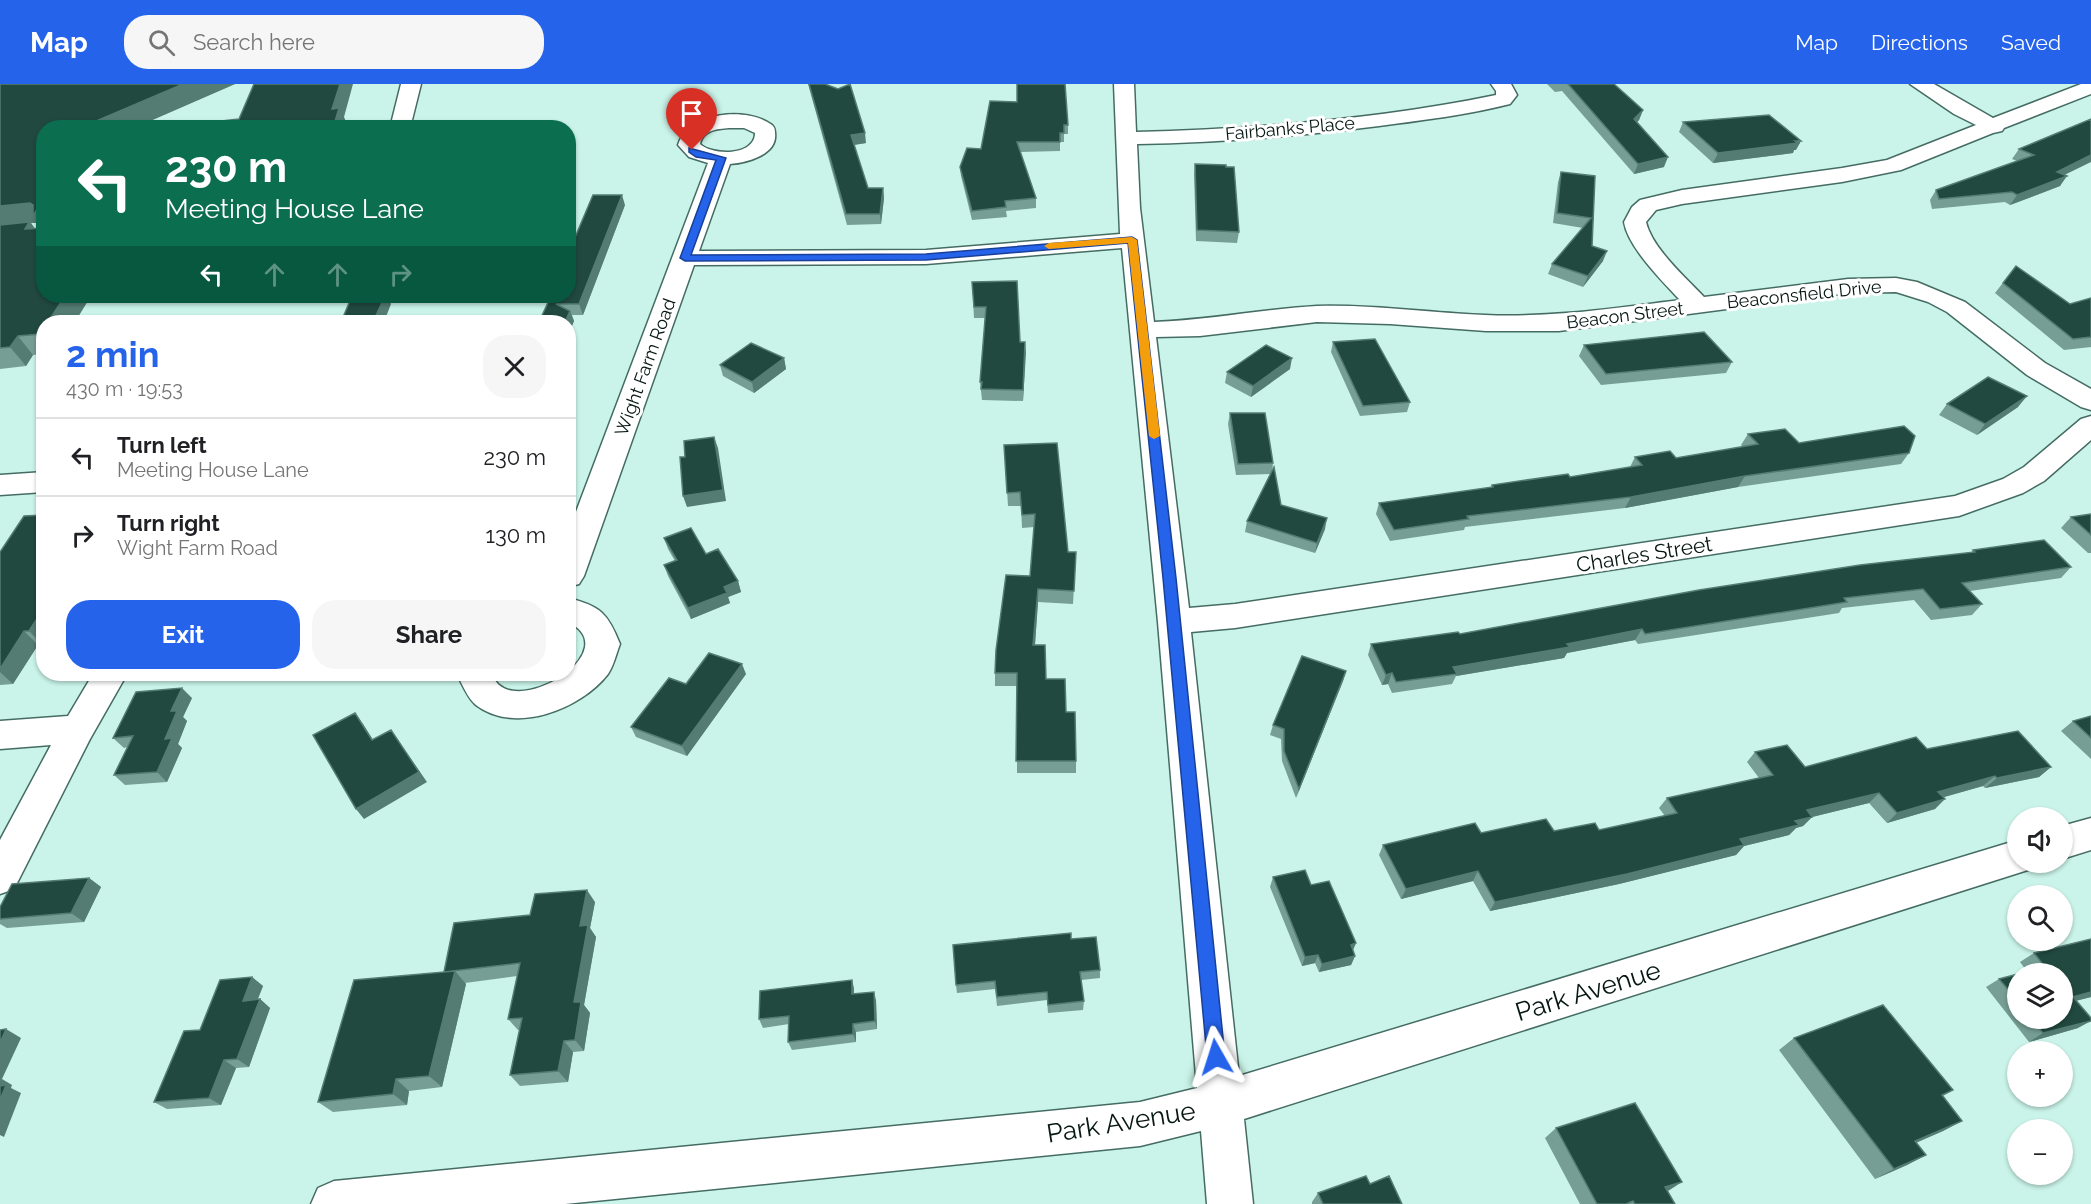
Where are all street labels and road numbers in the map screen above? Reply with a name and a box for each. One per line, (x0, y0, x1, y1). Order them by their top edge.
street label: Fairbanks Place (1224, 112, 1356, 144)
street label: Beaconsfield Drive (1726, 275, 1883, 313)
street label: Wight Farm Road (610, 295, 680, 439)
street label: Beacon Street (1565, 297, 1685, 333)
street label: Charles Street (1574, 531, 1714, 577)
street label: Park Avenue (1512, 955, 1664, 1027)
street label: Park Avenue (1044, 1095, 1198, 1149)

